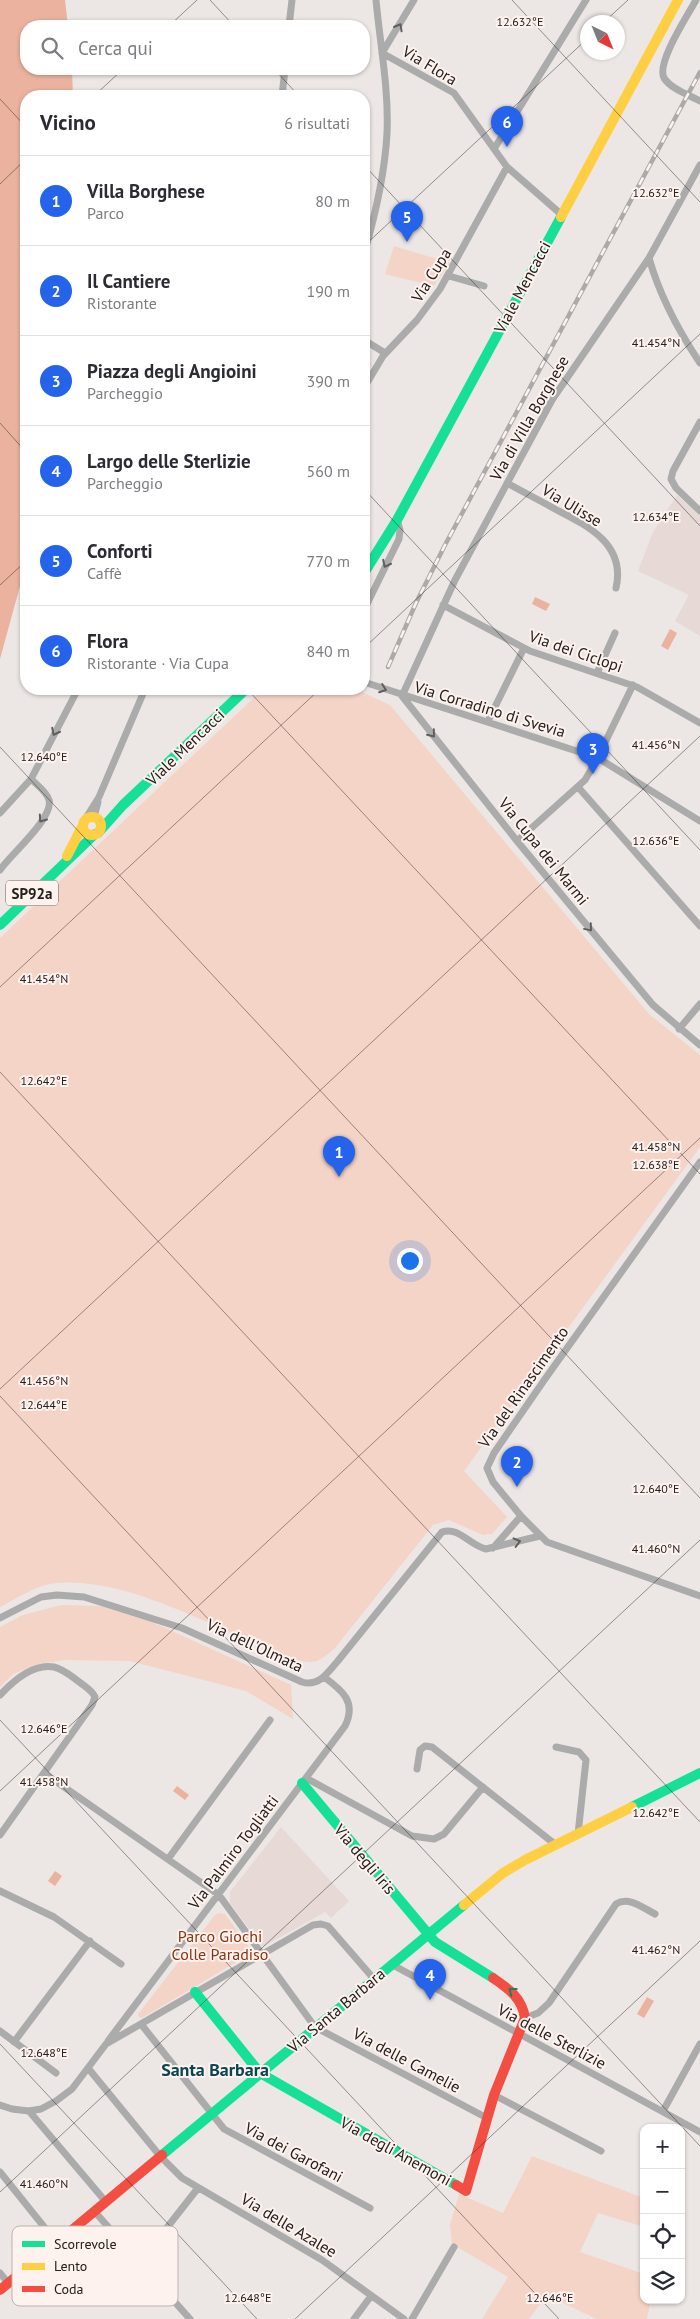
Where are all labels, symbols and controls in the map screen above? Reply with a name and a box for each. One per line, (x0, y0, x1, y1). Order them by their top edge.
text: 12.632°E (497, 14, 543, 29)
north arrow (580, 15, 625, 60)
search box (20, 20, 370, 75)
one-way arrow (393, 23, 403, 32)
icon: search (38, 34, 66, 62)
text: Cerca qui (78, 36, 153, 60)
street label: Via Flora (398, 40, 461, 89)
pin: 6 (491, 106, 523, 147)
text: Vicino (40, 109, 96, 136)
text: 6 risultati (284, 113, 350, 133)
text: Villa Borghese (87, 179, 205, 203)
text: 12.632°E (633, 185, 679, 200)
text: 1 (51, 191, 61, 211)
text: 80 m (315, 191, 350, 211)
pin: 5 (391, 201, 423, 242)
text: Parco (87, 203, 124, 223)
street label: Viale Mencacci (489, 238, 555, 337)
street label: Via Cupa (406, 244, 455, 306)
text: Il Cantiere (87, 269, 170, 293)
text: 2 (51, 281, 61, 301)
text: 190 m (307, 281, 350, 301)
text: Ristorante (87, 293, 157, 313)
text: 41.454°N (632, 335, 680, 350)
street label: Via di Villa Borghese (485, 352, 573, 485)
text: Piazza degli Angioini (87, 359, 257, 383)
text: 3 (51, 371, 61, 391)
text: 390 m (307, 371, 350, 391)
text: Parcheggio (87, 383, 163, 403)
text: Largo delle Sterlizie (87, 449, 251, 473)
text: 4 (51, 461, 61, 481)
text: 560 m (307, 461, 350, 481)
text: Parcheggio (87, 473, 163, 493)
street label: Via Ulisse (537, 479, 606, 531)
text: 12.634°E (633, 509, 679, 524)
text: Conforti (87, 539, 153, 563)
text: 5 (51, 551, 61, 571)
text: 770 m (307, 551, 350, 571)
one-way arrow (382, 559, 392, 568)
text: Caffè (87, 563, 122, 583)
street label: Via dei Ciclopi (526, 625, 625, 676)
text: Flora (87, 629, 129, 653)
text: 6 (51, 641, 61, 661)
text: 840 m (307, 641, 350, 661)
text: Ristorante · Via Cupa (87, 653, 229, 673)
street label: Via Corradino di Svevia (411, 676, 568, 742)
one-way arrow (378, 683, 387, 693)
street label: Viale Mencacci (141, 705, 228, 790)
one-way arrow (51, 727, 61, 736)
one-way arrow (427, 728, 435, 737)
pin: 3 (577, 733, 609, 774)
text: 41.456°N (632, 737, 680, 752)
text: 12.640°E (21, 749, 67, 764)
street label: Via Cupa dei Marmi (494, 792, 593, 909)
one-way arrow (39, 813, 48, 823)
text: 12.636°E (633, 833, 679, 848)
road number: SP92a (6, 880, 58, 906)
one-way arrow (584, 923, 593, 932)
text: 41.454°N (20, 971, 68, 986)
text: 12.642°E (21, 1073, 67, 1088)
pin: 1 (323, 1136, 355, 1177)
text: 41.458°N (632, 1139, 680, 1154)
text: 12.638°E (633, 1157, 679, 1172)
your location (397, 1248, 423, 1274)
street label: Via del Rinascimento (473, 1322, 572, 1452)
text: 41.456°N (20, 1373, 68, 1388)
text: 12.644°E (21, 1397, 67, 1412)
pin: 2 (501, 1446, 533, 1487)
text: 12.640°E (633, 1481, 679, 1496)
one-way arrow (512, 1537, 521, 1548)
text: 41.460°N (632, 1541, 680, 1556)
street label: Via dell'Olmata (203, 1613, 307, 1676)
text: 12.646°E (21, 1721, 67, 1736)
text: 41.458°N (20, 1774, 68, 1789)
street label: Via Palmiro Togliatti (183, 1791, 282, 1914)
text: 12.642°E (633, 1805, 679, 1820)
street label: Via degli Iris (329, 1819, 400, 1898)
park label: Parco Giochi Colle Paradiso (172, 1926, 268, 1964)
text: 41.462°N (632, 1942, 680, 1957)
pin: 4 (414, 1959, 446, 2000)
street label: Via Santa Barbara (282, 1963, 389, 2057)
one-way arrow (508, 1987, 517, 1996)
street label: Via delle Sterlizie (493, 1999, 610, 2073)
street label: Via delle Camelie (349, 2023, 464, 2097)
text: 12.648°E (21, 2045, 67, 2060)
district label: Santa Barbara (161, 2058, 269, 2081)
street label: Via degli Anemoni (336, 2112, 455, 2190)
street label: Via dei Garofani (241, 2117, 347, 2186)
map controls (640, 2124, 685, 2304)
button: + (640, 2124, 685, 2169)
button: − (640, 2169, 685, 2214)
text: 41.460°N (20, 2176, 68, 2191)
street label: Via delle Azalee (237, 2188, 341, 2261)
button: locate (640, 2214, 685, 2259)
legend (12, 2226, 178, 2306)
text: Scorrevole (54, 2235, 117, 2253)
text: Lento (54, 2257, 87, 2275)
button: layers (640, 2259, 685, 2304)
text: Coda (54, 2280, 84, 2298)
text: 12.648°E (225, 2290, 271, 2305)
text: 12.646°E (527, 2290, 573, 2305)

